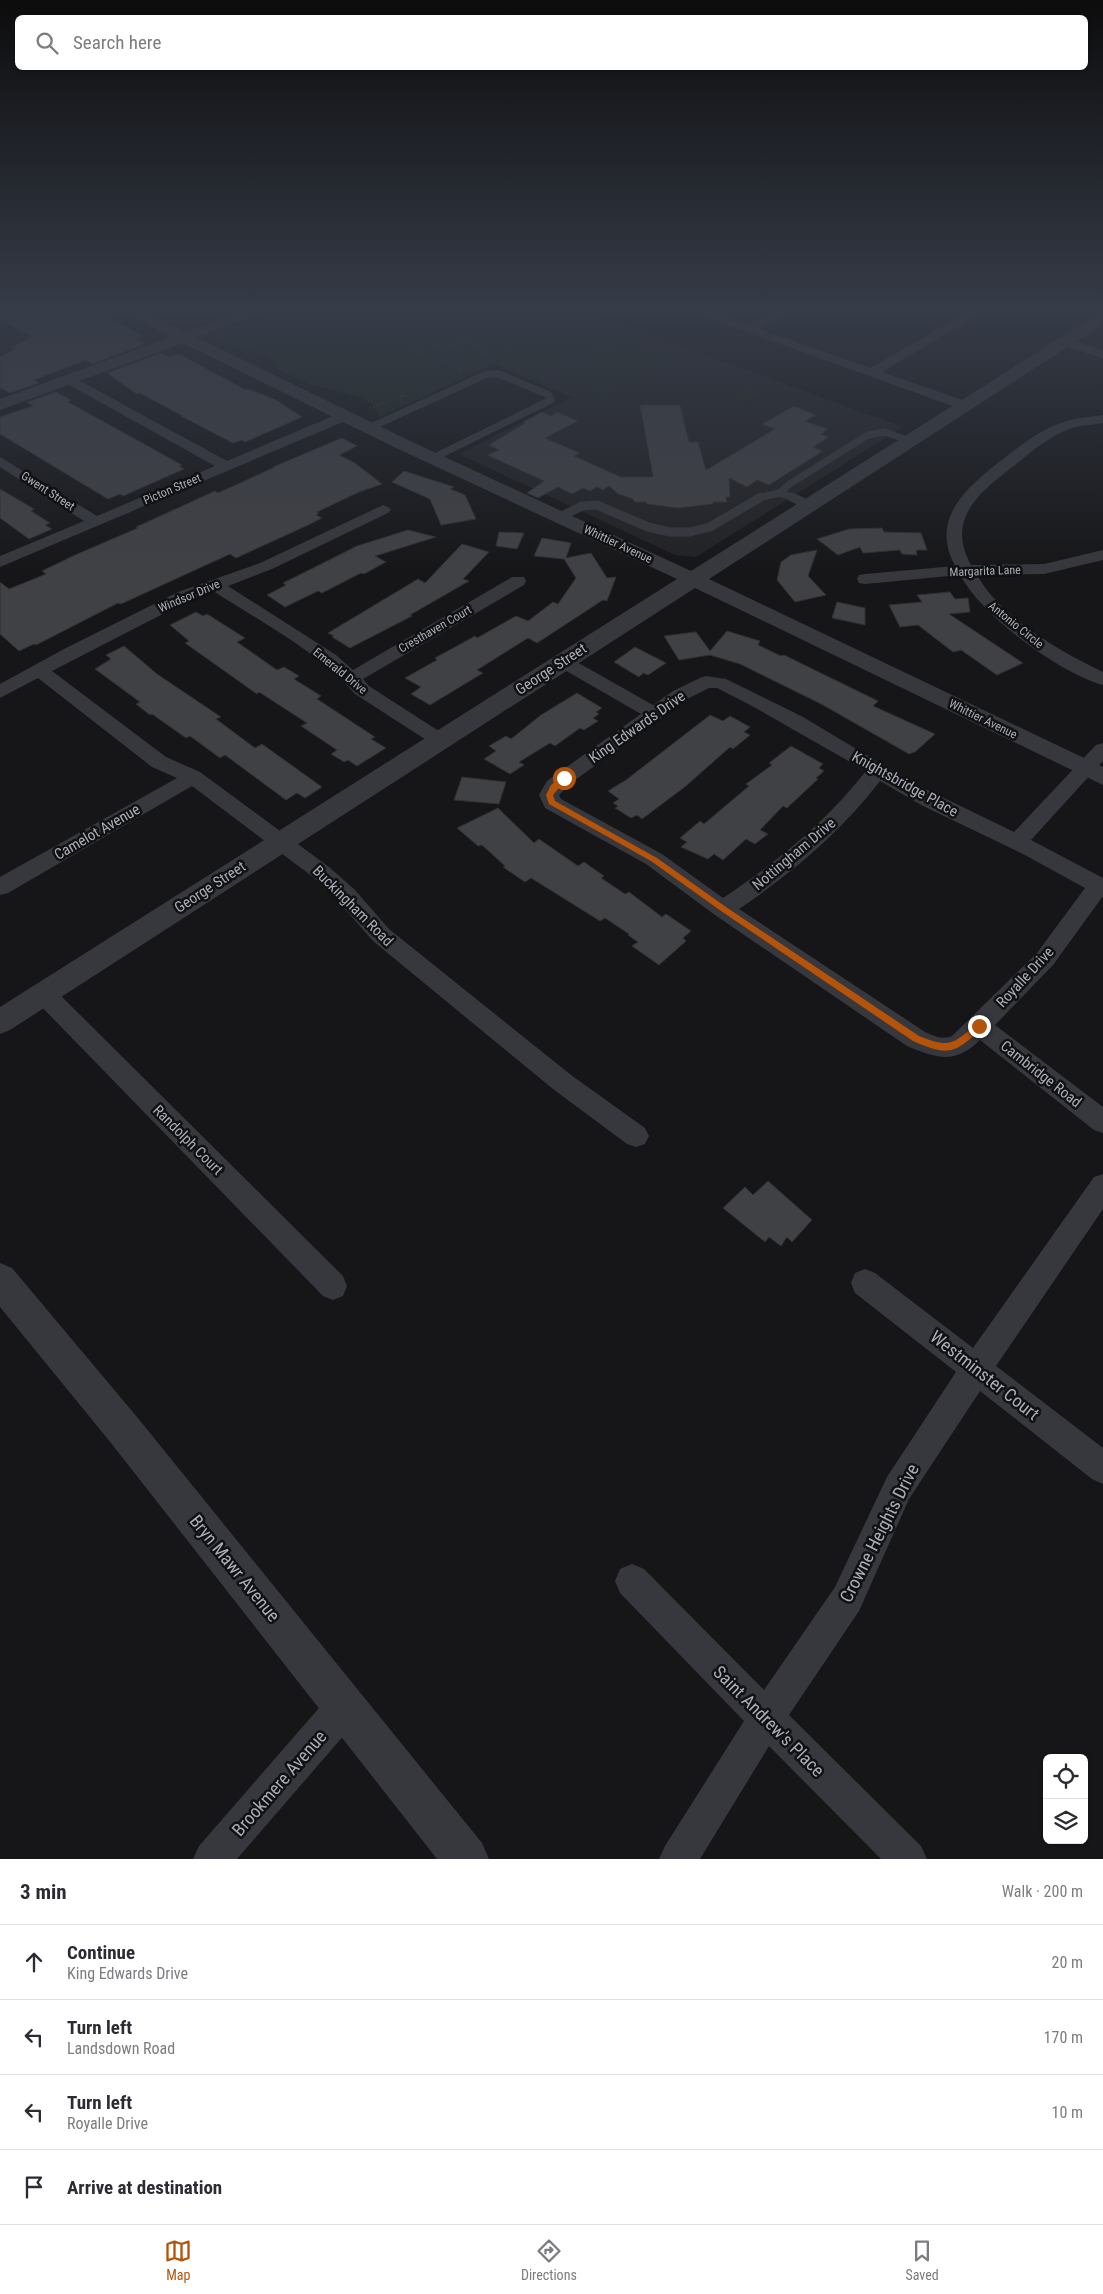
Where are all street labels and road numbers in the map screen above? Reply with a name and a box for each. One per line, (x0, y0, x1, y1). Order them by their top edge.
street label: Gwent Street (19, 469, 78, 514)
street label: Picton Street (141, 470, 203, 507)
street label: Whittier Avenue (581, 522, 655, 566)
street label: Margarita Lane (949, 563, 1021, 579)
street label: Windsor Drive (156, 577, 222, 615)
street label: Antonio Circle (986, 599, 1047, 652)
street label: Cresthaven Court (396, 602, 474, 656)
street label: George Street (512, 639, 590, 699)
street label: Emerald Drive (310, 645, 370, 697)
street label: King Edwards Drive (585, 687, 689, 767)
street label: Whittier Avenue (947, 696, 1020, 742)
street label: Knightsbridge Place (849, 747, 961, 821)
street label: Camelot Avenue (51, 800, 143, 864)
street label: Nottingham Drive (749, 814, 839, 894)
street label: George Street (171, 857, 249, 917)
street label: Buckingham Road (309, 862, 397, 950)
street label: Royalle Drive (993, 943, 1057, 1011)
street label: Cambridge Road (997, 1037, 1085, 1111)
street label: Randolph Court (149, 1101, 227, 1179)
street label: Westminster Court (926, 1326, 1044, 1424)
street label: Crowne Heights Drive (835, 1460, 923, 1606)
street label: Bryn Mawr Avenue (186, 1510, 284, 1626)
street label: Saint Andrew's Place (709, 1661, 829, 1781)
street label: Brookmere Avenue (227, 1726, 331, 1840)

